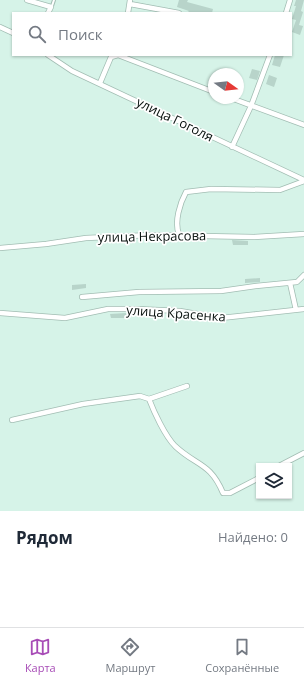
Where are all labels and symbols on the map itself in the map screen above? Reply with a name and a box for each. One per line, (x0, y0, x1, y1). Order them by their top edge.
north arrow (208, 68, 244, 104)
street label: улица Гоголя (133, 93, 217, 145)
street label: улица Некрасова (98, 226, 206, 246)
street label: улица Красенка (126, 301, 226, 325)

